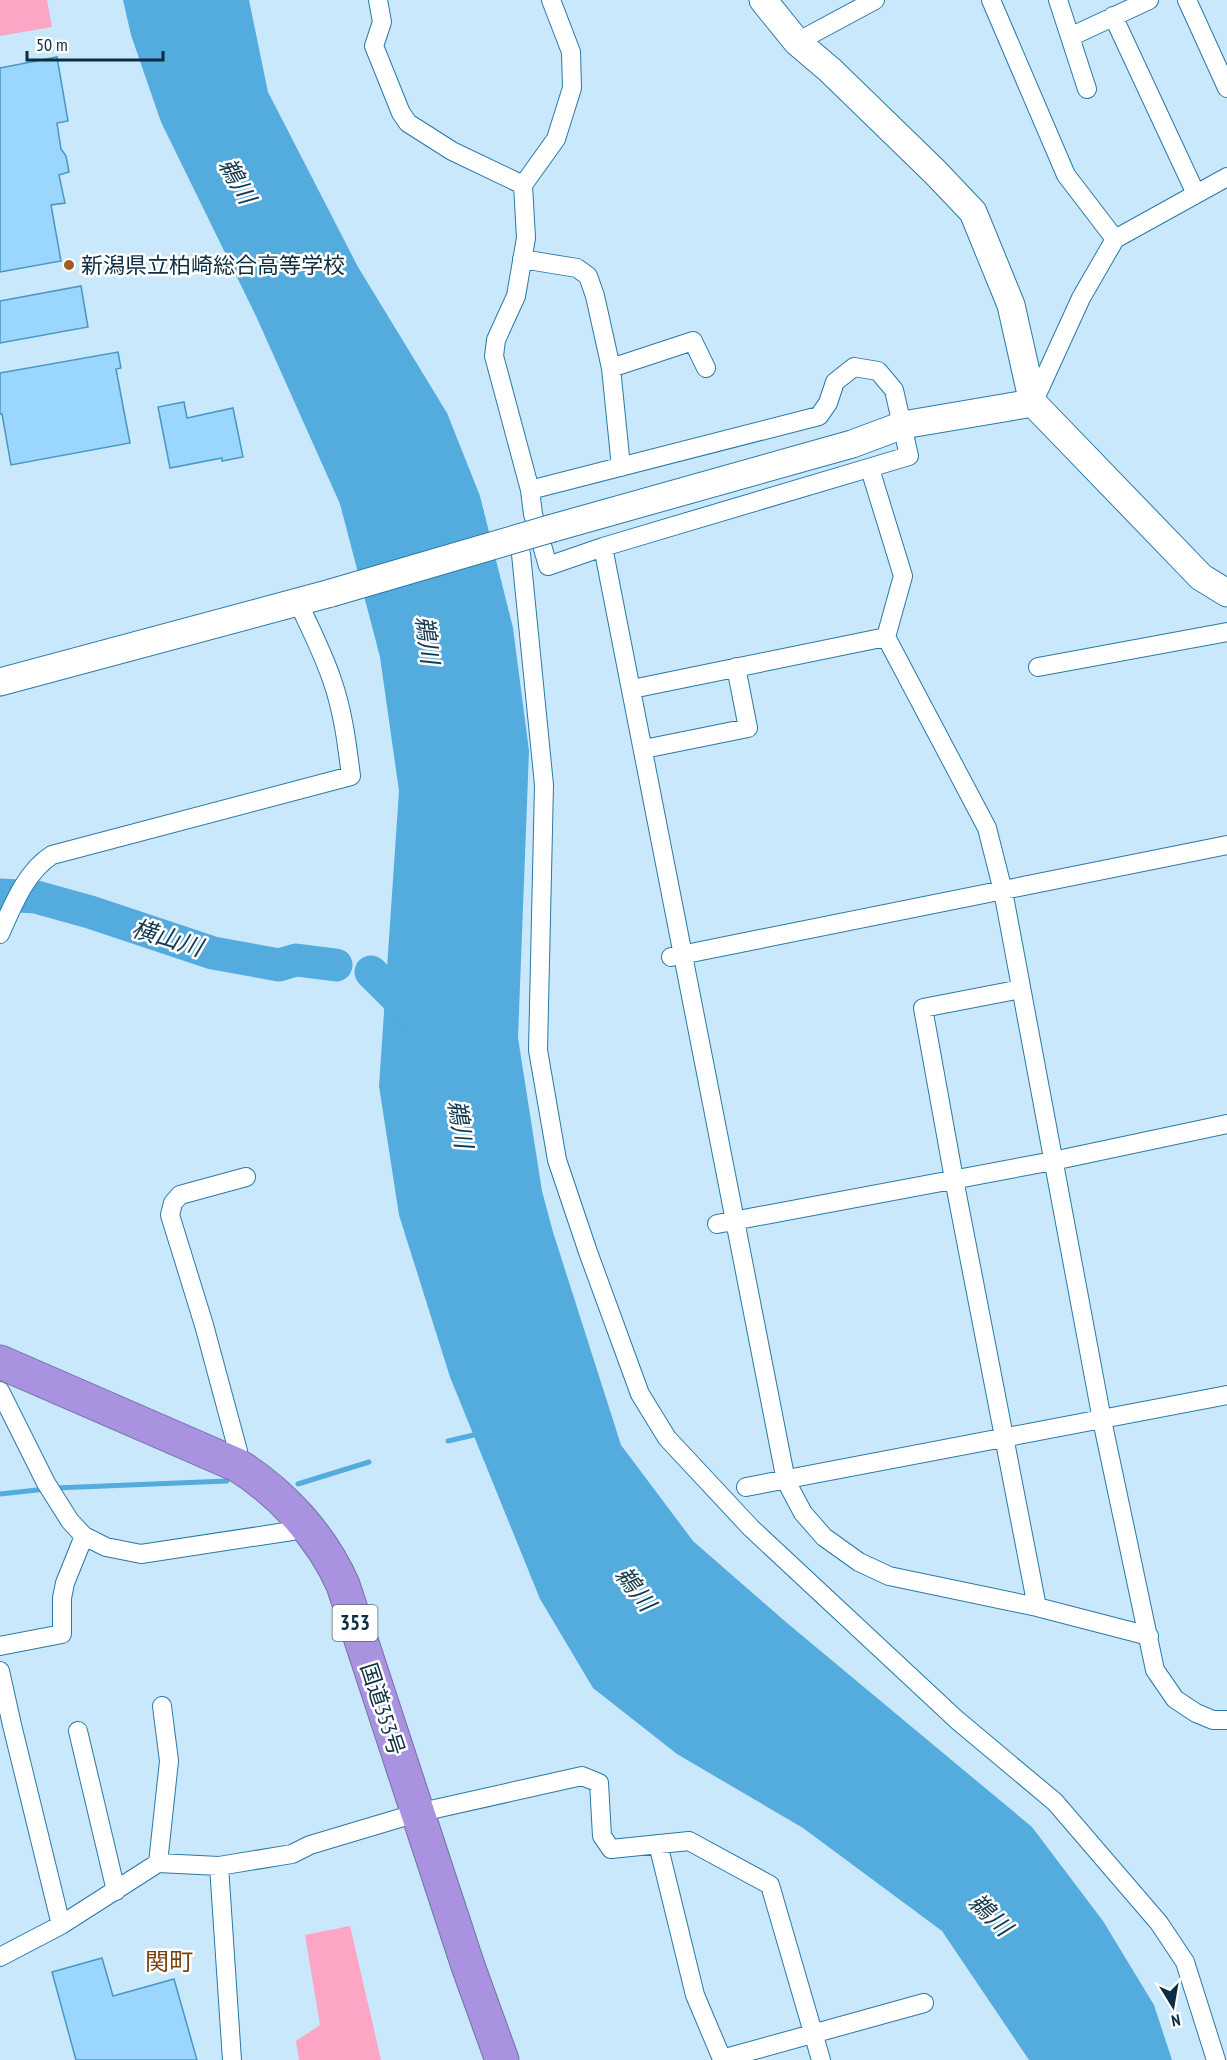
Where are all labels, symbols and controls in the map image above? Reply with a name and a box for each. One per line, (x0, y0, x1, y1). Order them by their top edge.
scale bar (27, 24, 164, 62)
text: 50 m (36, 33, 68, 56)
water label: 鵜川 (212, 152, 264, 212)
place label: 新潟県立柏崎総合高等学校 (81, 251, 345, 279)
marker: 新潟県立柏崎総合高等学校 (62, 258, 76, 272)
water label: 鵜川 (409, 614, 447, 669)
water label: 横山川 (128, 912, 209, 964)
water label: 鵜川 (441, 1098, 480, 1153)
water label: 鵜川 (608, 1560, 664, 1620)
road number: 353 (332, 1605, 378, 1641)
street label: 国道353号 (355, 1659, 411, 1759)
water label: 鵜川 (962, 1887, 1021, 1945)
district label: 関町 (145, 1946, 193, 1977)
north arrow (1143, 1976, 1203, 2036)
text: N (1170, 2010, 1182, 2031)

